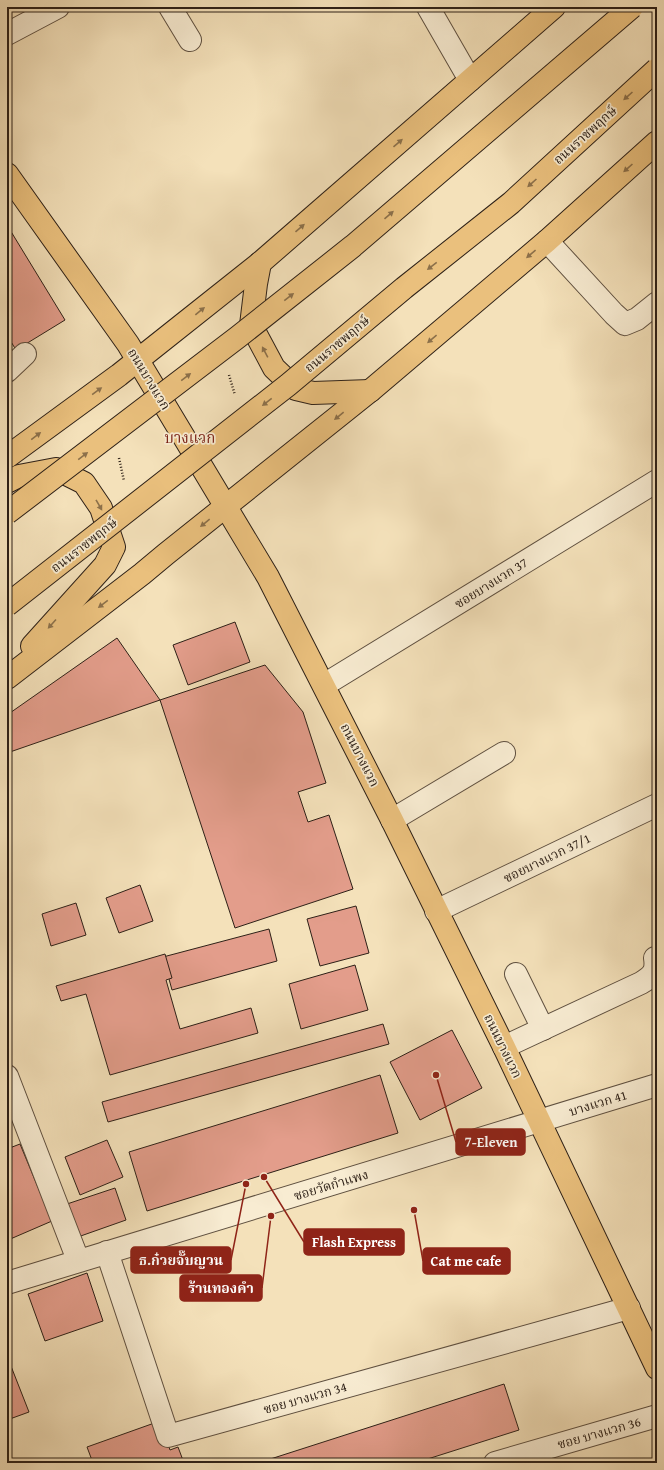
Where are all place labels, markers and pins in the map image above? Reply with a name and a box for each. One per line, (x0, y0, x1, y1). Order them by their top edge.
callout: 7-Eleven (456, 1129, 525, 1155)
callout: Flash Express (304, 1229, 404, 1255)
callout: ธ.ก๋วยจั๊บญวน (131, 1247, 231, 1273)
callout: Cat me cafe (423, 1248, 510, 1274)
callout: ร้านทองคำ (180, 1275, 262, 1301)

